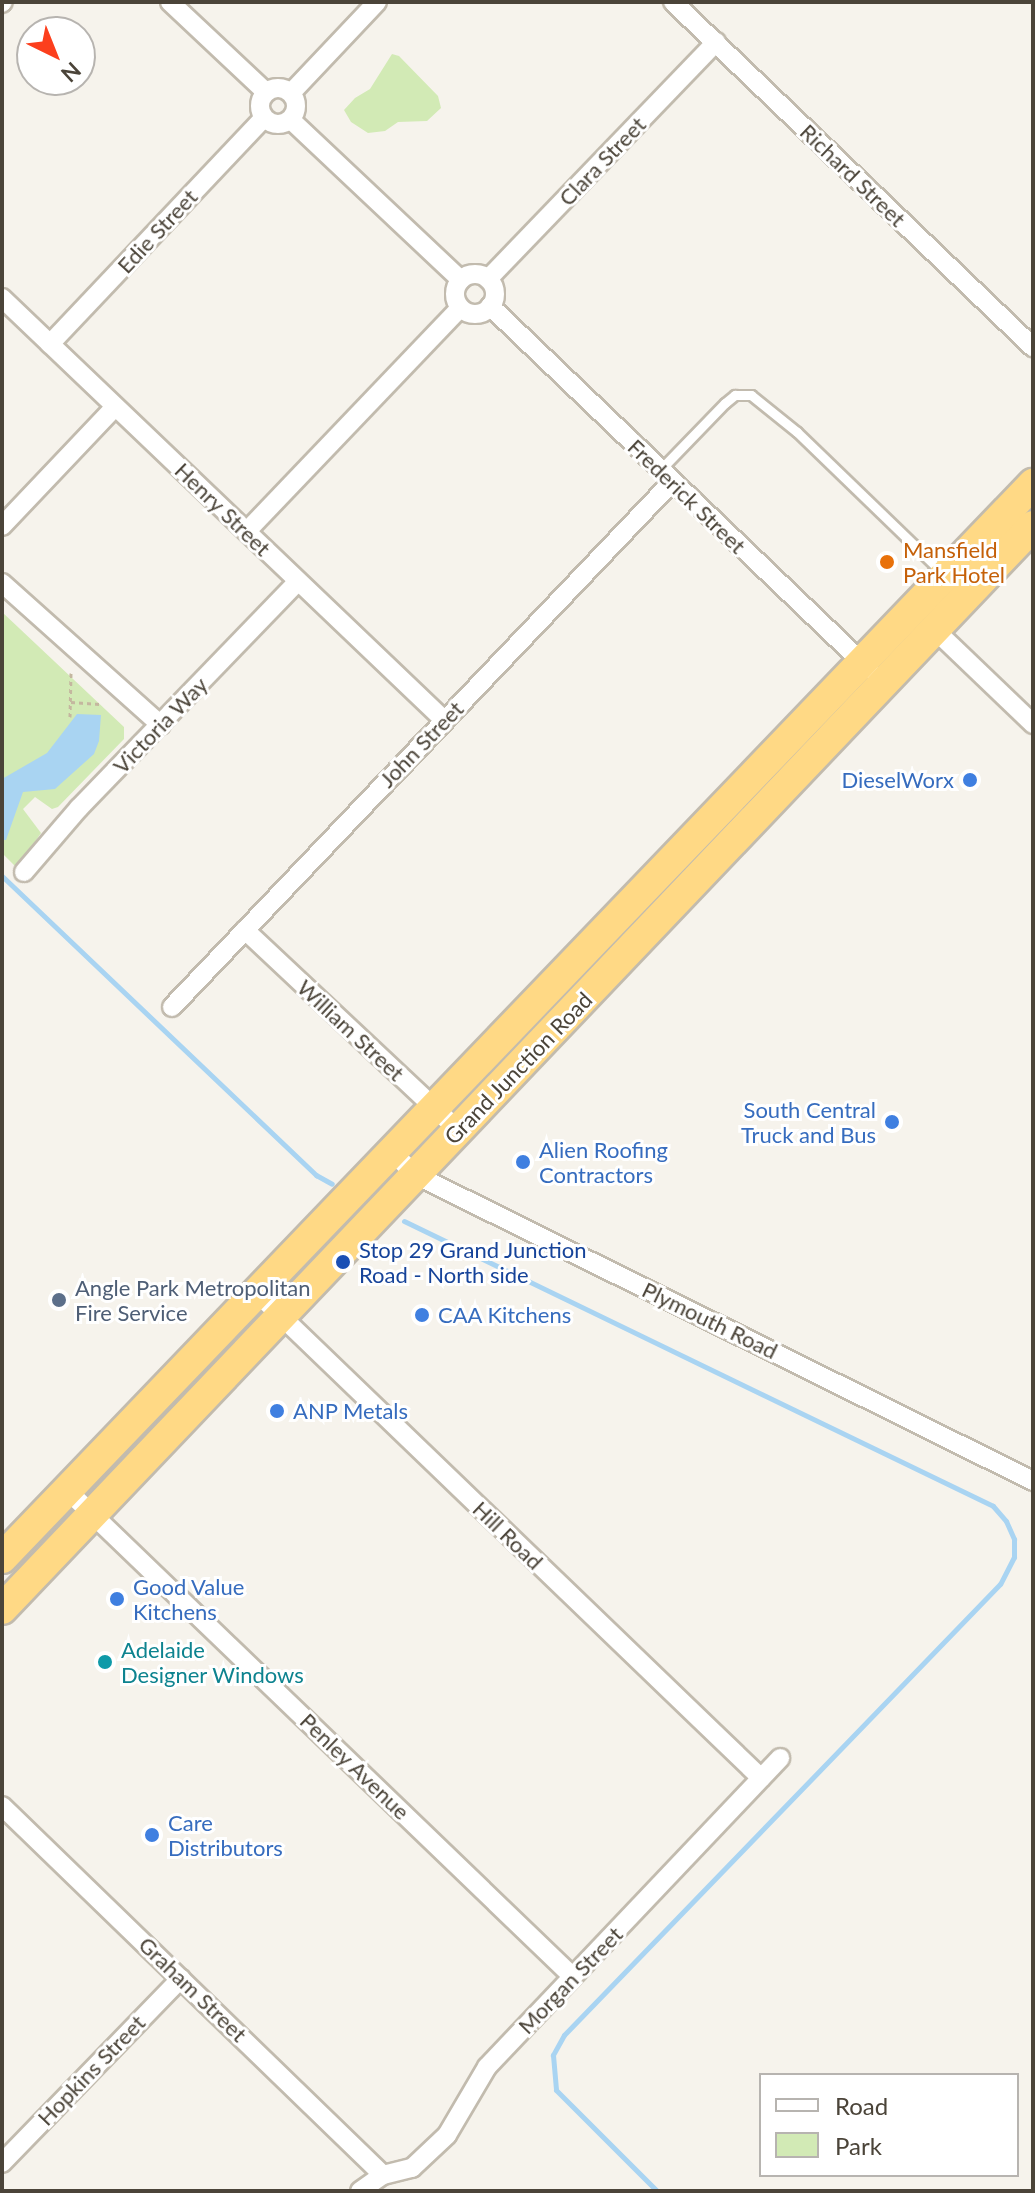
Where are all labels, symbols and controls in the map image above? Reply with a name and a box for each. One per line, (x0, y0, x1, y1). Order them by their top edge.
north arrow (16, 16, 96, 96)
text: N (56, 57, 87, 88)
street label: Clara Street (553, 111, 651, 211)
street label: Richard Street (795, 118, 911, 232)
street label: Edie Street (112, 184, 202, 278)
street label: Frederick Street (623, 433, 751, 559)
street label: Henry Street (169, 457, 277, 561)
place label: Mansfield Park Hotel (903, 536, 1005, 588)
marker: Mansfield Park Hotel (878, 553, 896, 571)
street label: Victoria Way (107, 671, 213, 779)
street label: John Street (373, 695, 469, 793)
place label: DieselWorx (841, 767, 954, 793)
marker: DieselWorx (961, 771, 979, 789)
street label: William Street (292, 974, 410, 1086)
street label: Grand Junction Road (438, 986, 598, 1150)
place label: South Central Truck and Bus (741, 1096, 876, 1148)
marker: South Central Truck and Bus (883, 1113, 901, 1131)
place label: Alien Roofing Contractors (539, 1136, 668, 1188)
marker: Alien Roofing Contractors (514, 1153, 532, 1171)
place label: Stop 29 Grand Junction Road - North side (359, 1236, 587, 1288)
marker: Stop 29 Grand Junction Road - North side (334, 1253, 352, 1271)
place label: Angle Park Metropolitan Fire Service (75, 1274, 311, 1326)
street label: Plymouth Road (638, 1276, 782, 1364)
marker: Angle Park Metropolitan Fire Service (50, 1291, 68, 1309)
place label: CAA Kitchens (438, 1302, 572, 1328)
marker: CAA Kitchens (413, 1306, 431, 1324)
place label: ANP Metals (293, 1398, 409, 1424)
marker: ANP Metals (268, 1402, 286, 1420)
street label: Hill Road (468, 1495, 548, 1575)
place label: Good Value Kitchens (133, 1573, 245, 1624)
marker: Good Value Kitchens (108, 1590, 126, 1608)
place label: Adelaide Designer Windows (121, 1636, 305, 1688)
marker: Adelaide Designer Windows (96, 1653, 114, 1671)
street label: Penley Avenue (294, 1707, 416, 1825)
place label: Care Distributors (168, 1809, 283, 1860)
marker: Care Distributors (143, 1826, 161, 1844)
street label: Morgan Street (512, 1921, 628, 2039)
street label: Graham Street (134, 1931, 252, 2047)
street label: Hopkins Street (32, 2009, 150, 2131)
legend (759, 2073, 1019, 2177)
text: Road (835, 2091, 888, 2120)
text: Park (835, 2131, 882, 2160)

